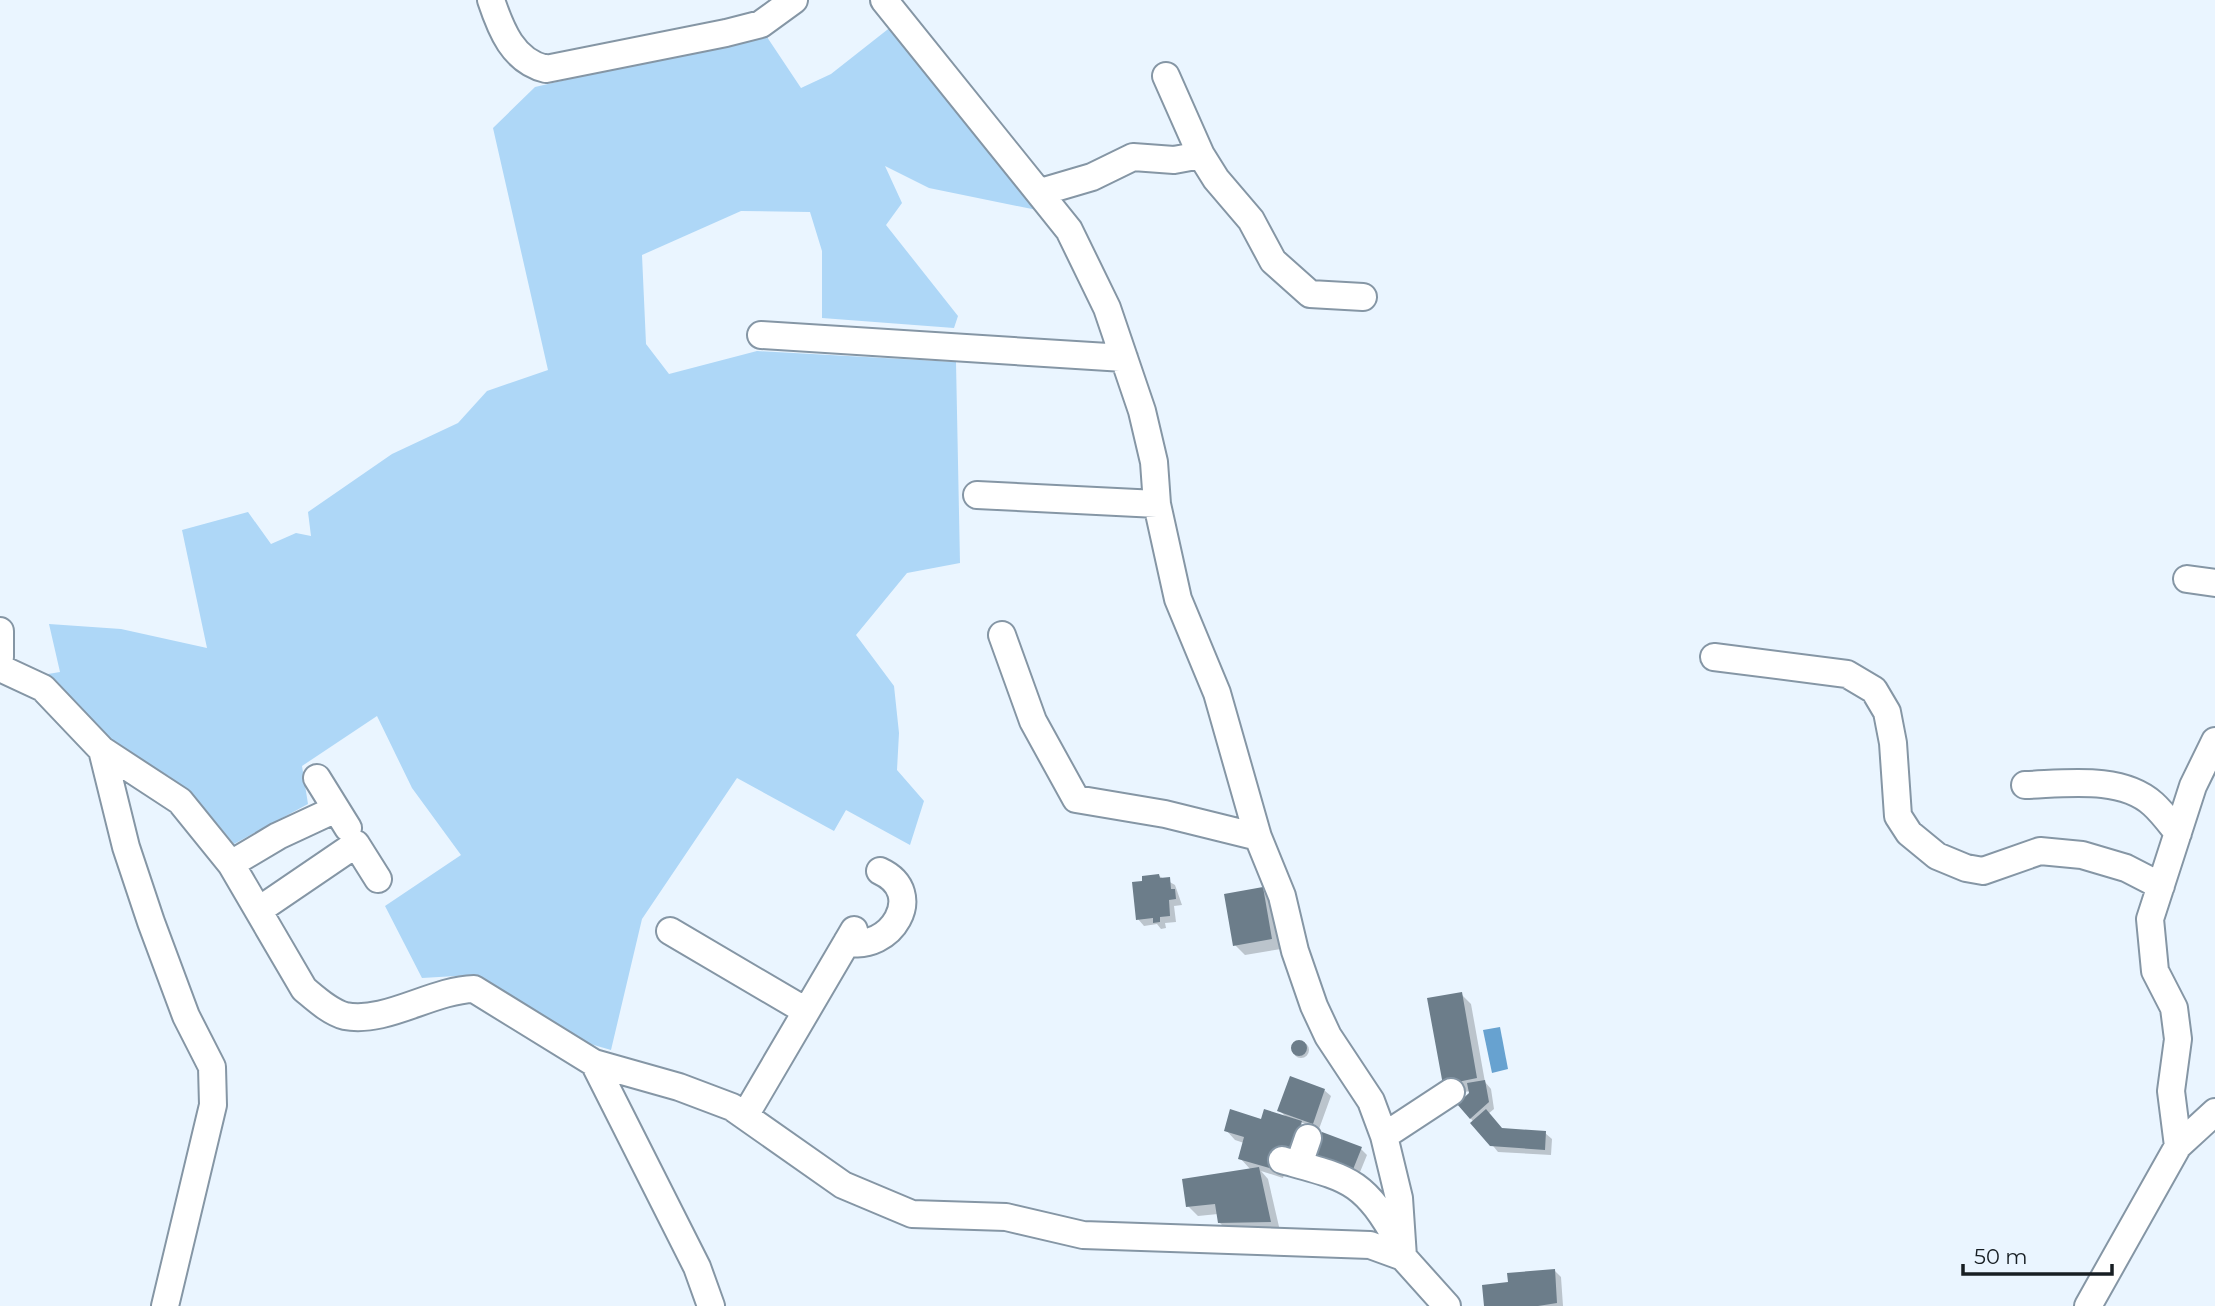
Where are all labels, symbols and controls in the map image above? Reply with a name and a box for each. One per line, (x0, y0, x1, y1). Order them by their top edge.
scale bar (1963, 1232, 2112, 1276)
text: 50 m (1974, 1244, 2028, 1269)

